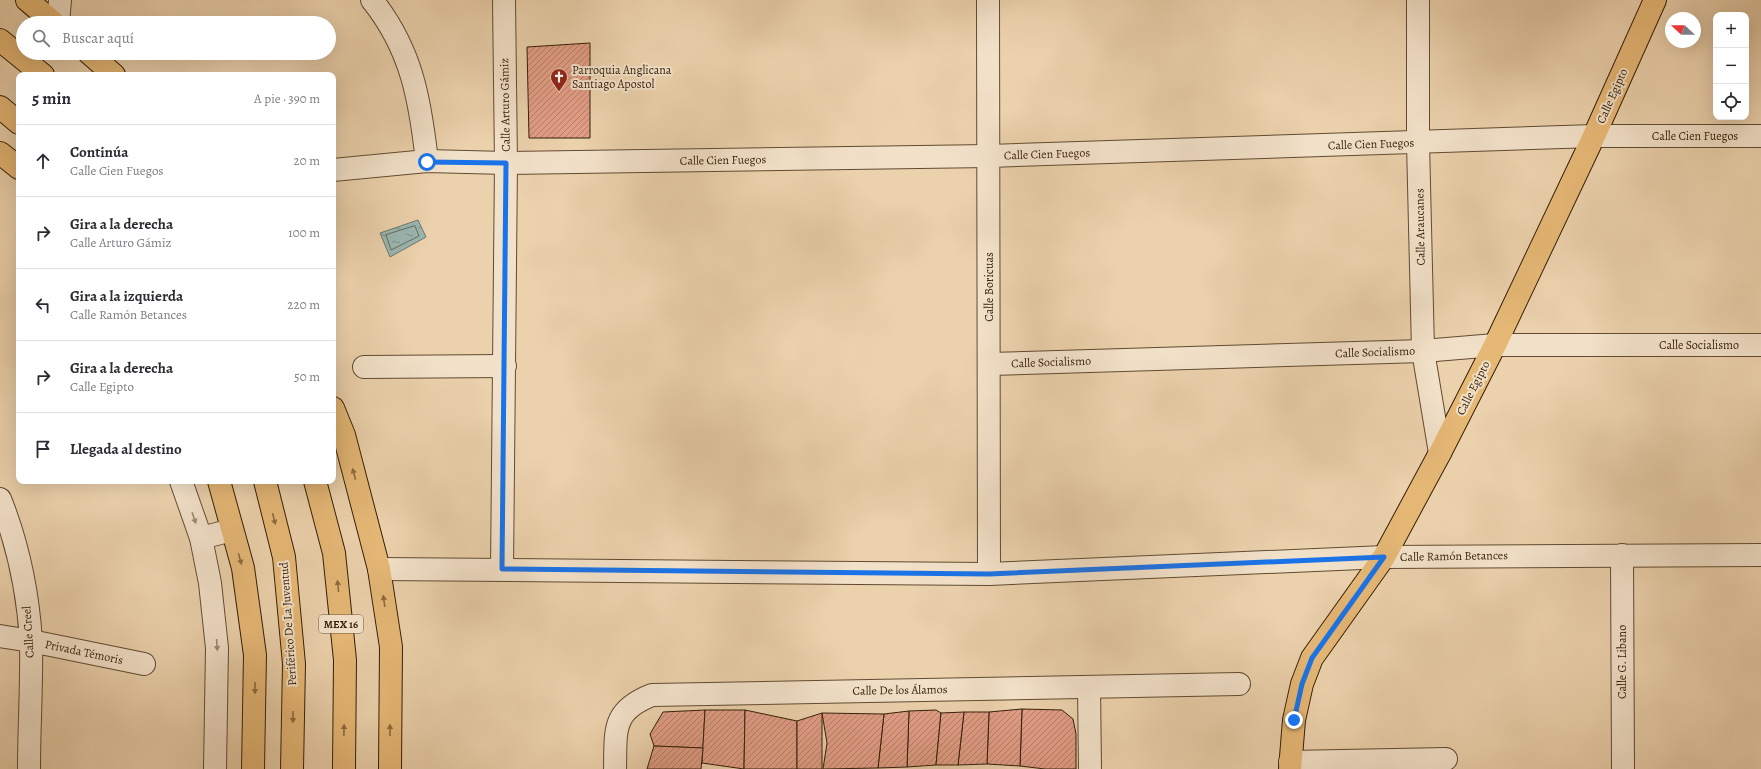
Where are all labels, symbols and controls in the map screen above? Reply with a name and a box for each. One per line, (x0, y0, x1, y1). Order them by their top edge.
north arrow (1665, 12, 1701, 48)
map controls (1713, 12, 1749, 120)
button: + (1713, 12, 1749, 48)
search box (16, 16, 336, 60)
icon: search (30, 27, 52, 49)
text: Buscar aquí (62, 28, 134, 48)
button: − (1713, 48, 1749, 84)
street label: Calle Arturo Gámiz (496, 58, 514, 152)
place label: Parroquia Anglicana Santiago Apostol (572, 62, 672, 92)
street label: Calle Egipto (1593, 66, 1631, 126)
church icon: Parroquia Anglicana Santiago Apostol (549, 67, 569, 92)
button: locate (1713, 84, 1749, 120)
text: 5 min (32, 87, 71, 110)
text: A pie · 390 m (254, 90, 320, 107)
street label: Calle Cien Fuegos (1652, 128, 1738, 144)
street label: Calle Cien Fuegos (1328, 134, 1415, 154)
text: Continúa (70, 142, 128, 162)
street label: Calle Cien Fuegos (1004, 144, 1091, 164)
icon: ahead (32, 150, 54, 172)
street label: Calle Cien Fuegos (680, 151, 767, 169)
text: 20 m (294, 152, 320, 169)
route start (418, 153, 436, 171)
text: Calle Cien Fuegos (70, 162, 164, 179)
street label: Calle Araucanes (1411, 188, 1429, 266)
text: Gira a la derecha (70, 214, 173, 234)
icon: right (32, 222, 54, 244)
text: 100 m (288, 224, 320, 241)
text: Calle Arturo Gámiz (70, 234, 172, 251)
street label: Calle Boricuas (981, 252, 997, 322)
text: Gira a la izquierda (70, 286, 183, 306)
icon: left (32, 294, 54, 316)
text: 220 m (287, 296, 320, 313)
text: Calle Ramón Betances (70, 306, 187, 323)
street label: Calle Socialismo (1659, 337, 1739, 353)
street label: Calle Socialismo (1335, 343, 1415, 361)
street label: Calle Socialismo (1011, 353, 1091, 371)
text: Gira a la derecha (70, 358, 173, 378)
street label: Calle Egipto (1452, 358, 1494, 418)
icon: right (32, 366, 54, 388)
text: 50 m (294, 368, 320, 385)
text: Calle Egipto (70, 378, 134, 395)
icon: arrive (32, 438, 54, 460)
text: Llegada al destino (70, 439, 182, 459)
one-way arrow (351, 468, 357, 480)
one-way arrow (191, 512, 197, 524)
one-way arrow (271, 513, 277, 525)
street label: Calle Ramón Betances (1400, 547, 1508, 565)
one-way arrow (237, 553, 243, 565)
street label: Periférico De La Juventud (276, 561, 300, 686)
one-way arrow (334, 580, 341, 592)
one-way arrow (381, 594, 387, 607)
street label: Calle Creel (18, 605, 38, 659)
road number: MEX 16 (319, 615, 363, 633)
street label: Calle G. Libano (1614, 625, 1630, 699)
street label: Privada Témoris (43, 636, 125, 668)
one-way arrow (213, 639, 220, 651)
street label: Calle De los Álamos (852, 681, 948, 699)
one-way arrow (251, 682, 258, 694)
one-way arrow (290, 711, 296, 724)
route end (1285, 711, 1303, 729)
one-way arrow (341, 723, 347, 736)
one-way arrow (387, 723, 393, 736)

